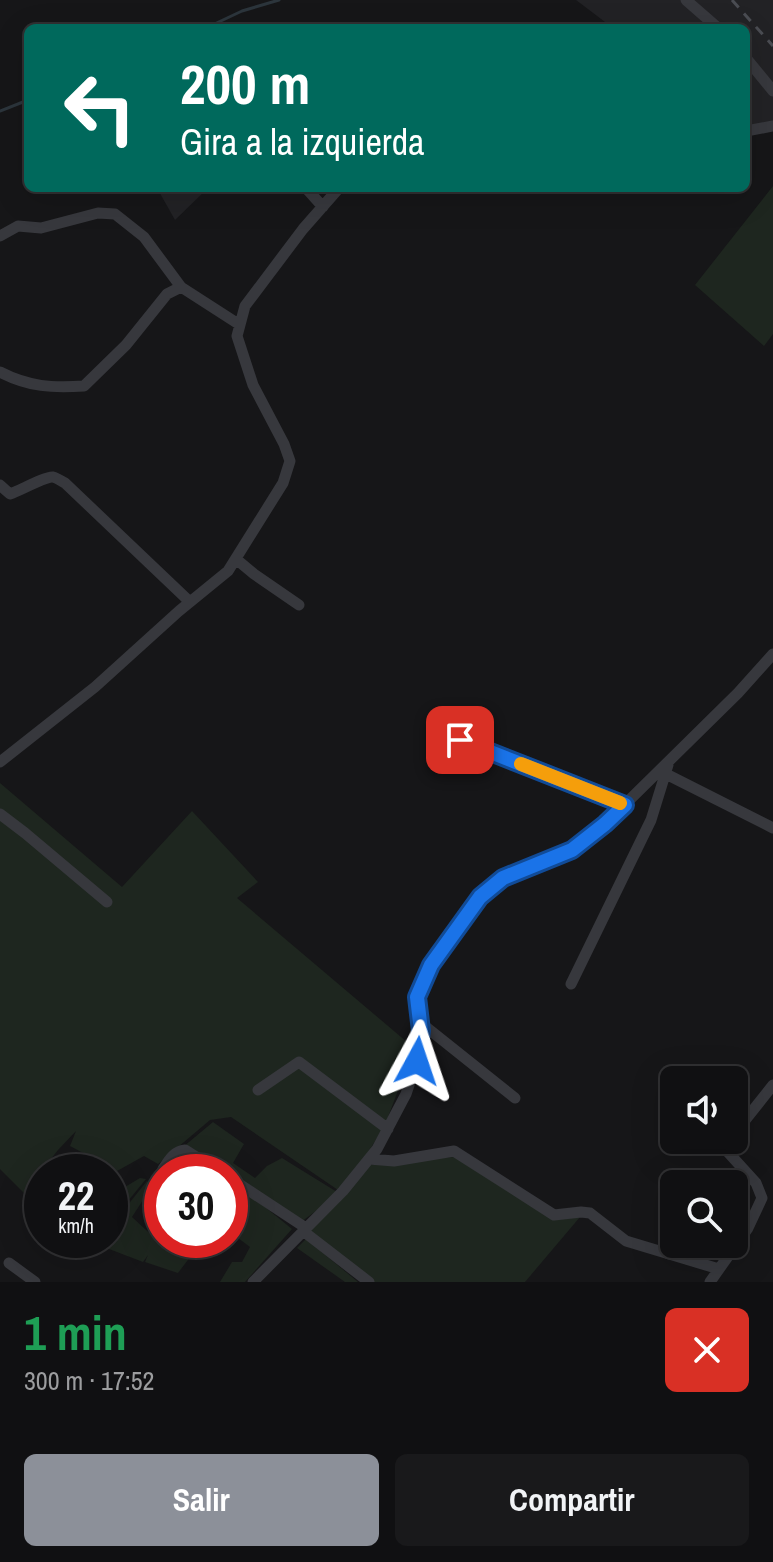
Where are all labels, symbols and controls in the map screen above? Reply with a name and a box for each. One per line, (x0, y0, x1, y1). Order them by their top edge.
text: 200 m (180, 46, 310, 121)
icon: left (48, 56, 152, 160)
text: Gira a la izquierda (180, 118, 425, 166)
pin (426, 706, 494, 774)
icon: arrive (438, 718, 482, 762)
position arrow (375, 1019, 459, 1103)
map controls (660, 1066, 748, 1258)
button: sound (660, 1066, 748, 1154)
speed limit sign: 30 (144, 1154, 248, 1258)
text: 22 (58, 1169, 94, 1222)
button: search (660, 1170, 748, 1258)
text: km/h (58, 1212, 94, 1239)
text: 1 min (24, 1300, 127, 1365)
button: close (665, 1308, 749, 1392)
text: 300 m · 17:52 (24, 1363, 154, 1398)
button: Salir (24, 1454, 379, 1546)
button: Compartir (395, 1454, 749, 1546)

